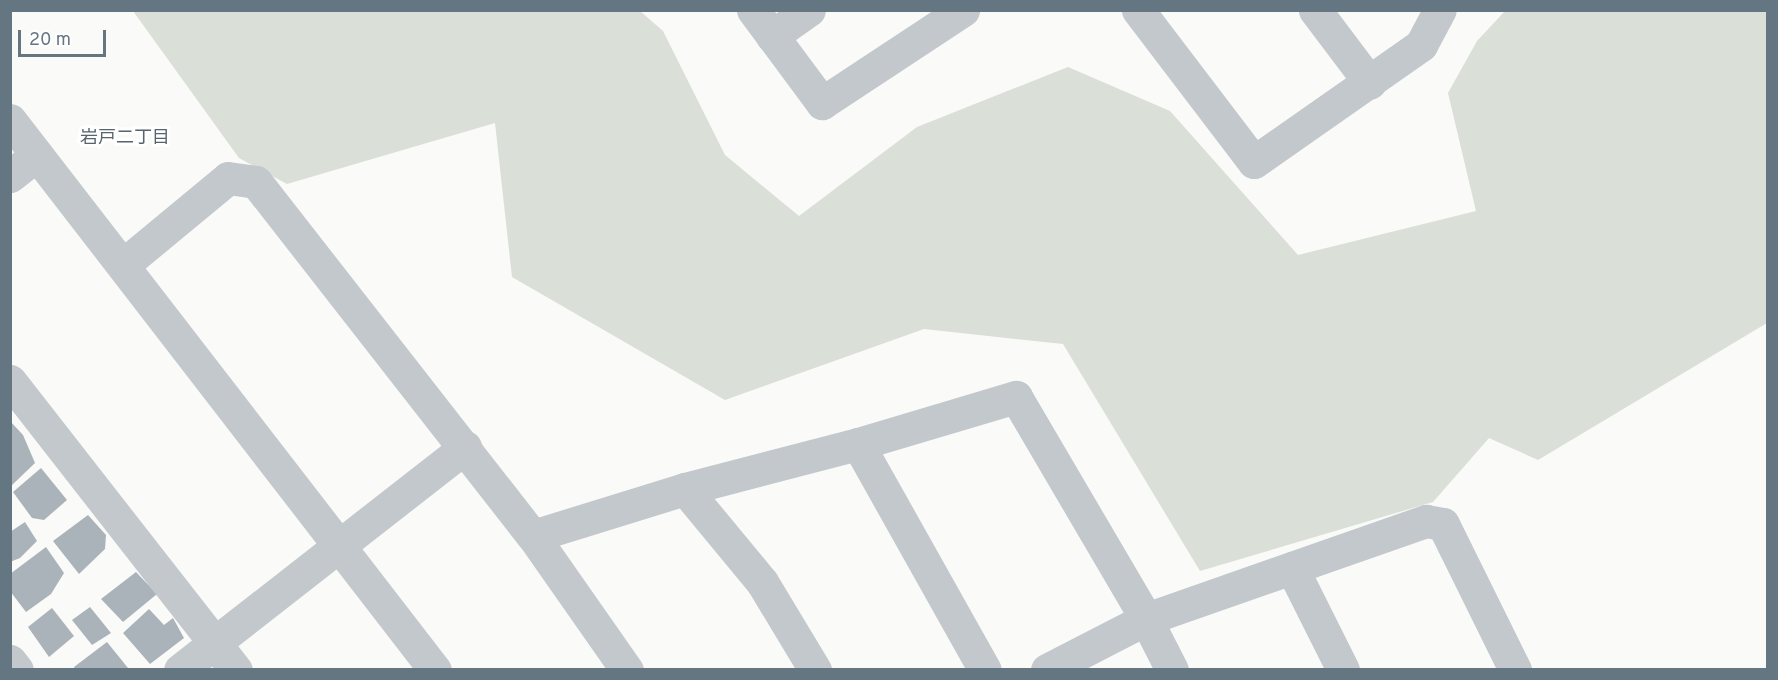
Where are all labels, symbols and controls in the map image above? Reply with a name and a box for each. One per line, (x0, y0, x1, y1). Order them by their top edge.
scale bar (21, 18, 110, 56)
text: 20 m (29, 29, 71, 52)
district label: 岩戸二丁目 (80, 128, 170, 150)

